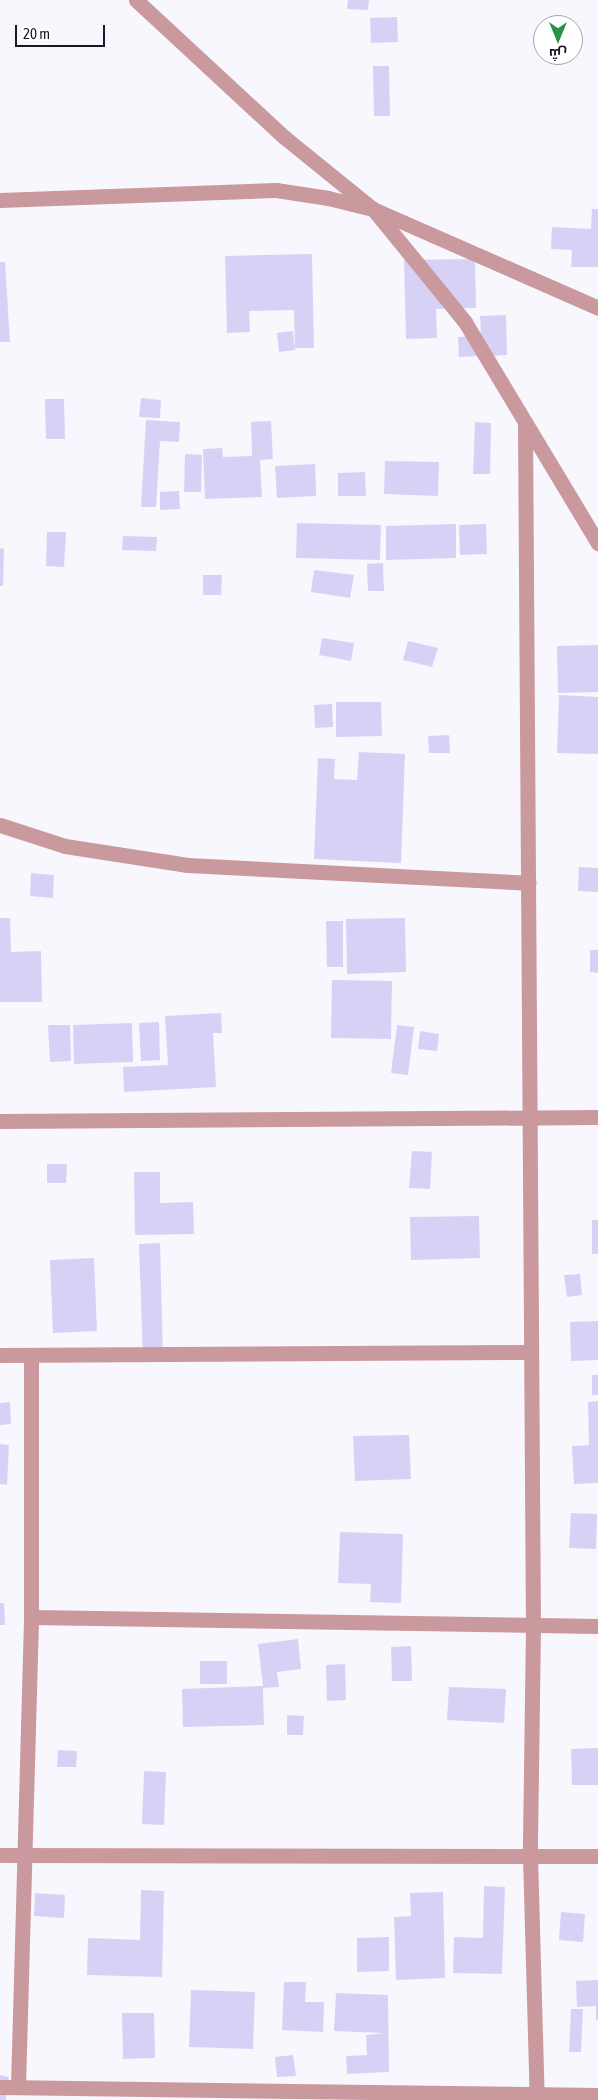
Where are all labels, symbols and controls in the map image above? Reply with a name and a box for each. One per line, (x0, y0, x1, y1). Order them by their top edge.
scale bar (18, 15, 108, 47)
north arrow (533, 15, 583, 65)
text: 20 m (23, 25, 50, 42)
text: ش (549, 46, 567, 62)

